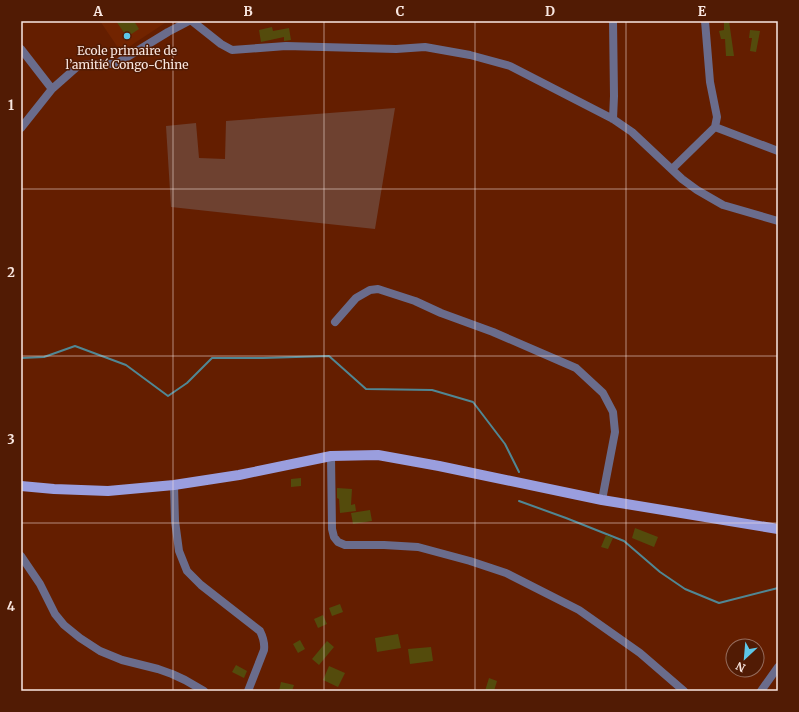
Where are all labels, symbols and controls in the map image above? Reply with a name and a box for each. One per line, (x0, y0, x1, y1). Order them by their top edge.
text: A (92, 3, 103, 20)
text: B (243, 3, 253, 20)
text: C (396, 3, 405, 20)
text: D (545, 3, 555, 20)
text: E (698, 3, 707, 20)
marker: Ecole primaire de l’amitié Congo-Chine (122, 31, 132, 41)
place label: Ecole primaire de l’amitié Congo-Chine (66, 43, 188, 72)
text: 1 (8, 97, 14, 114)
text: 2 (7, 264, 15, 281)
text: 3 (7, 431, 15, 448)
text: 4 (7, 598, 16, 615)
north arrow (725, 638, 765, 678)
text: N (733, 659, 748, 675)

